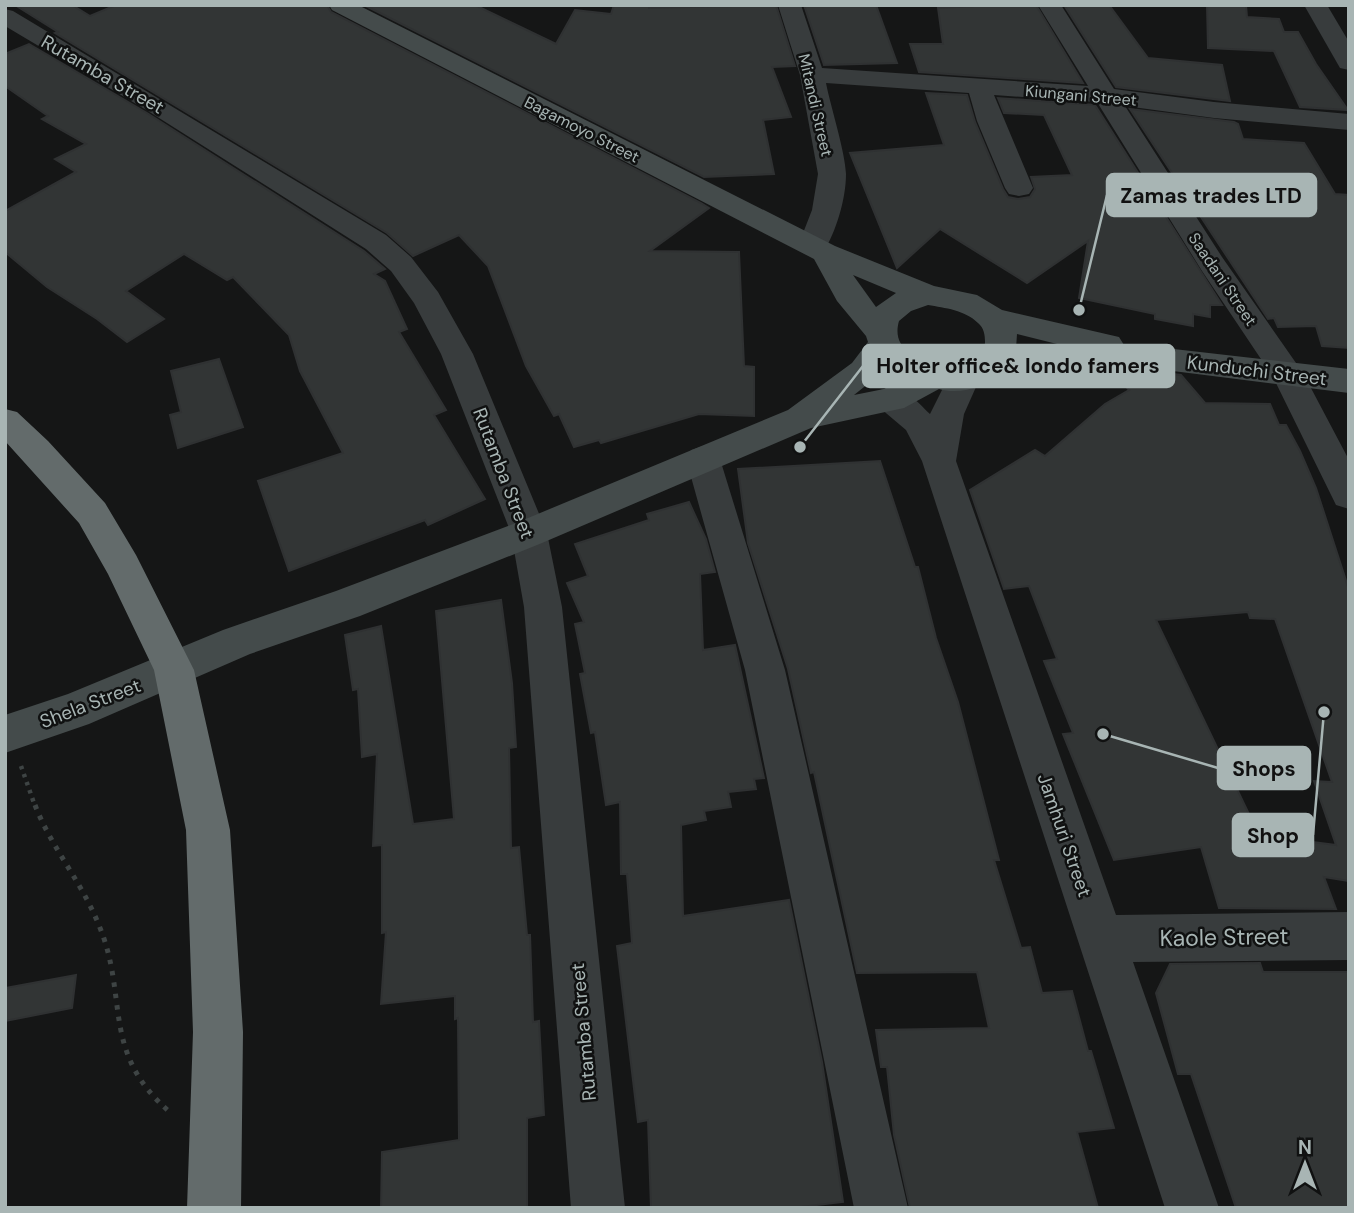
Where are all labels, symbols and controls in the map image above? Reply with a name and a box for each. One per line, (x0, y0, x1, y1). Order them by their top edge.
street label: Rutamba Street (37, 29, 169, 120)
street label: Mitandi Street (793, 52, 838, 159)
street label: Kiungani Street (1024, 80, 1138, 111)
street label: Bagamoyo Street (521, 91, 643, 167)
callout: Zamas trades LTD (1107, 174, 1316, 216)
text: Zamas trades LTD (1120, 182, 1302, 210)
street label: Saadani Street (1184, 229, 1262, 330)
callout: Holter office& londo famers (863, 345, 1174, 387)
street label: Kunduchi Street (1186, 350, 1328, 391)
text: Holter office& londo famers (876, 352, 1160, 380)
street label: Rutamba Street (467, 404, 540, 542)
street label: Shela Street (36, 673, 144, 734)
callout: Shops (1218, 747, 1310, 789)
text: Shops (1232, 755, 1296, 783)
street label: Jamhuri Street (1032, 770, 1097, 900)
callout: Shop (1233, 814, 1313, 856)
text: Shop (1247, 822, 1299, 850)
street label: Kaole Street (1159, 921, 1289, 953)
street label: Rutamba Street (565, 962, 602, 1102)
north arrow (1270, 1129, 1340, 1199)
text: N (1298, 1135, 1312, 1160)

